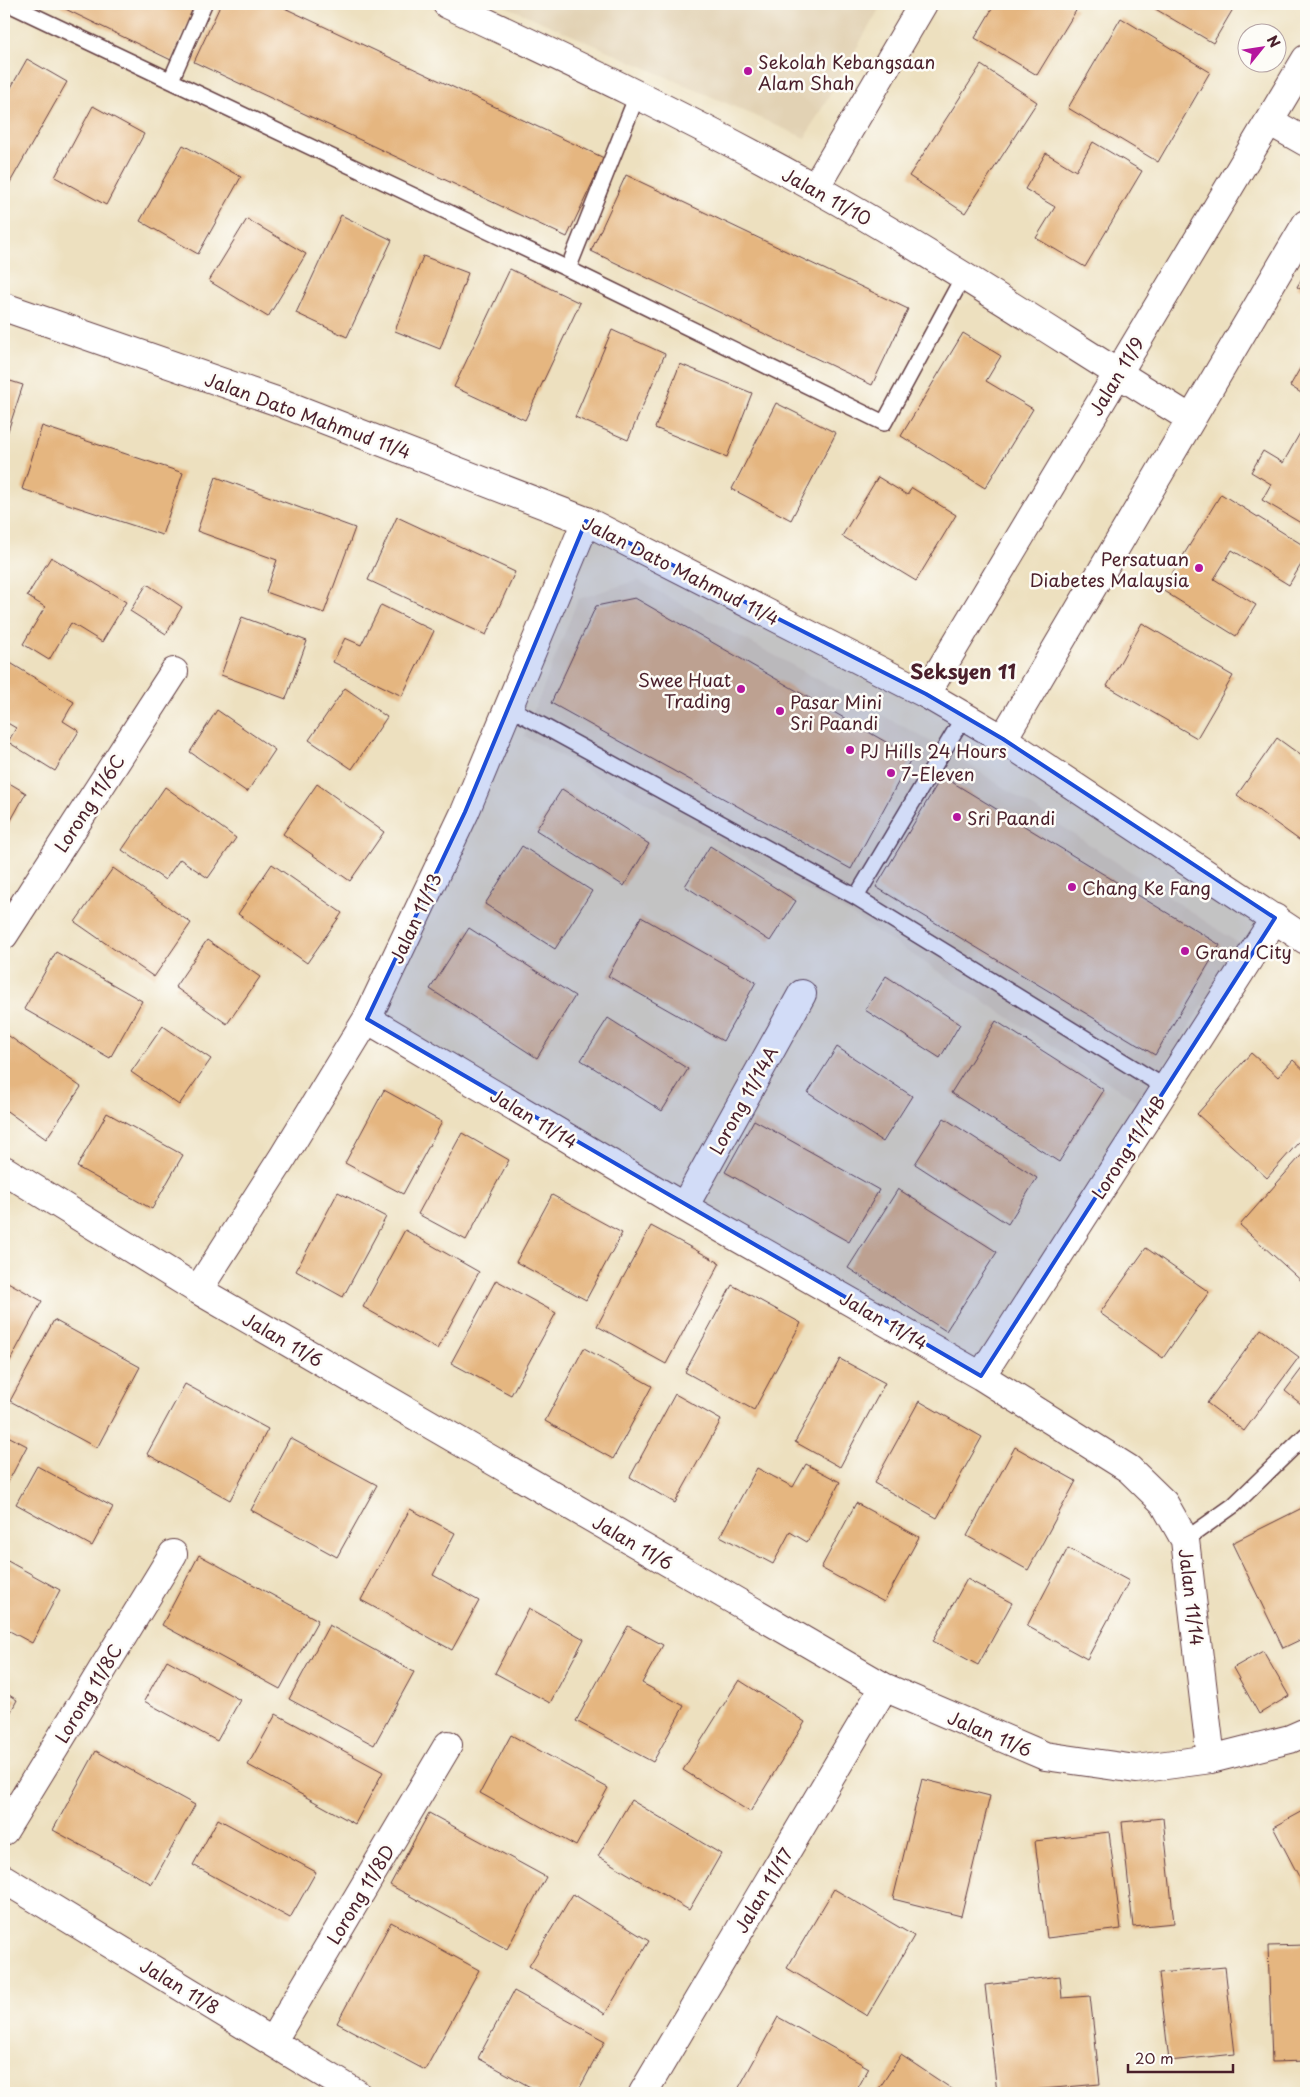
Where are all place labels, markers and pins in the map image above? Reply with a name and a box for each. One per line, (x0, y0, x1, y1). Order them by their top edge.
place label: Sekolah Kebangsaan Alam Shah (758, 48, 935, 96)
marker: Sekolah Kebangsaan Alam Shah (742, 65, 754, 77)
place label: Persatuan Diabetes Malaysia (1030, 545, 1189, 593)
marker: Persatuan Diabetes Malaysia (1193, 562, 1205, 574)
place label: Swee Huat Trading (638, 666, 731, 714)
marker: Swee Huat Trading (735, 683, 747, 695)
place label: Pasar Mini Sri Paandi (790, 688, 882, 736)
marker: Pasar Mini Sri Paandi (774, 705, 786, 717)
place label: PJ Hills 24 Hours (860, 737, 1007, 764)
marker: PJ Hills 24 Hours (844, 744, 856, 756)
place label: 7-Eleven (901, 760, 975, 787)
marker: 7-Eleven (885, 767, 897, 779)
place label: Sri Paandi (967, 804, 1055, 831)
marker: Sri Paandi (951, 811, 963, 823)
place label: Chang Ke Fang (1082, 874, 1211, 901)
marker: Chang Ke Fang (1066, 881, 1078, 893)
place label: Grand City (1195, 938, 1292, 965)
marker: Grand City (1179, 945, 1191, 957)

